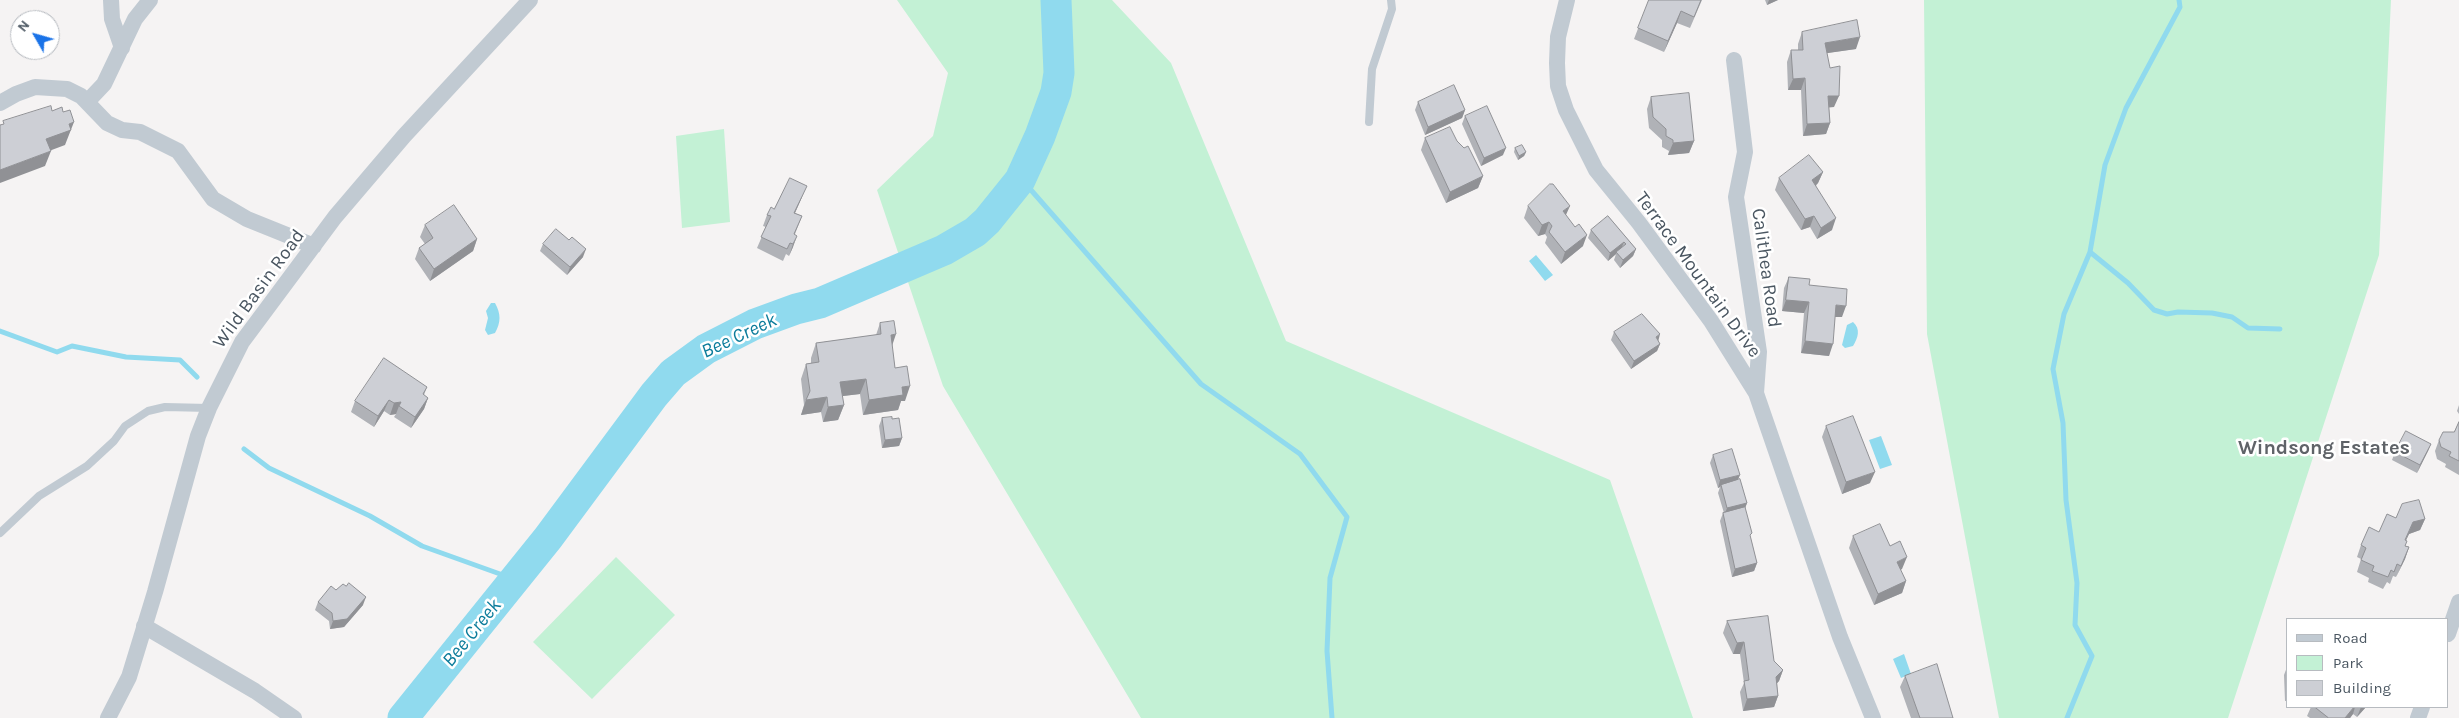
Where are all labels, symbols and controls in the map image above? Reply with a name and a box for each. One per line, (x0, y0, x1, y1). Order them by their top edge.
north arrow (10, 10, 60, 60)
text: N (14, 17, 33, 35)
street label: Terrace Mountain Drive (1630, 188, 1766, 362)
street label: Calithea Road (1746, 207, 1786, 329)
street label: Wild Basin Road (208, 225, 310, 353)
water label: Bee Creek (697, 308, 781, 364)
district label: Windsong Estates (2238, 436, 2410, 460)
water label: Bee Creek (437, 594, 507, 672)
legend (2286, 618, 2449, 708)
text: Road (2333, 629, 2368, 647)
text: Park (2333, 654, 2363, 672)
text: Building (2333, 679, 2391, 697)

